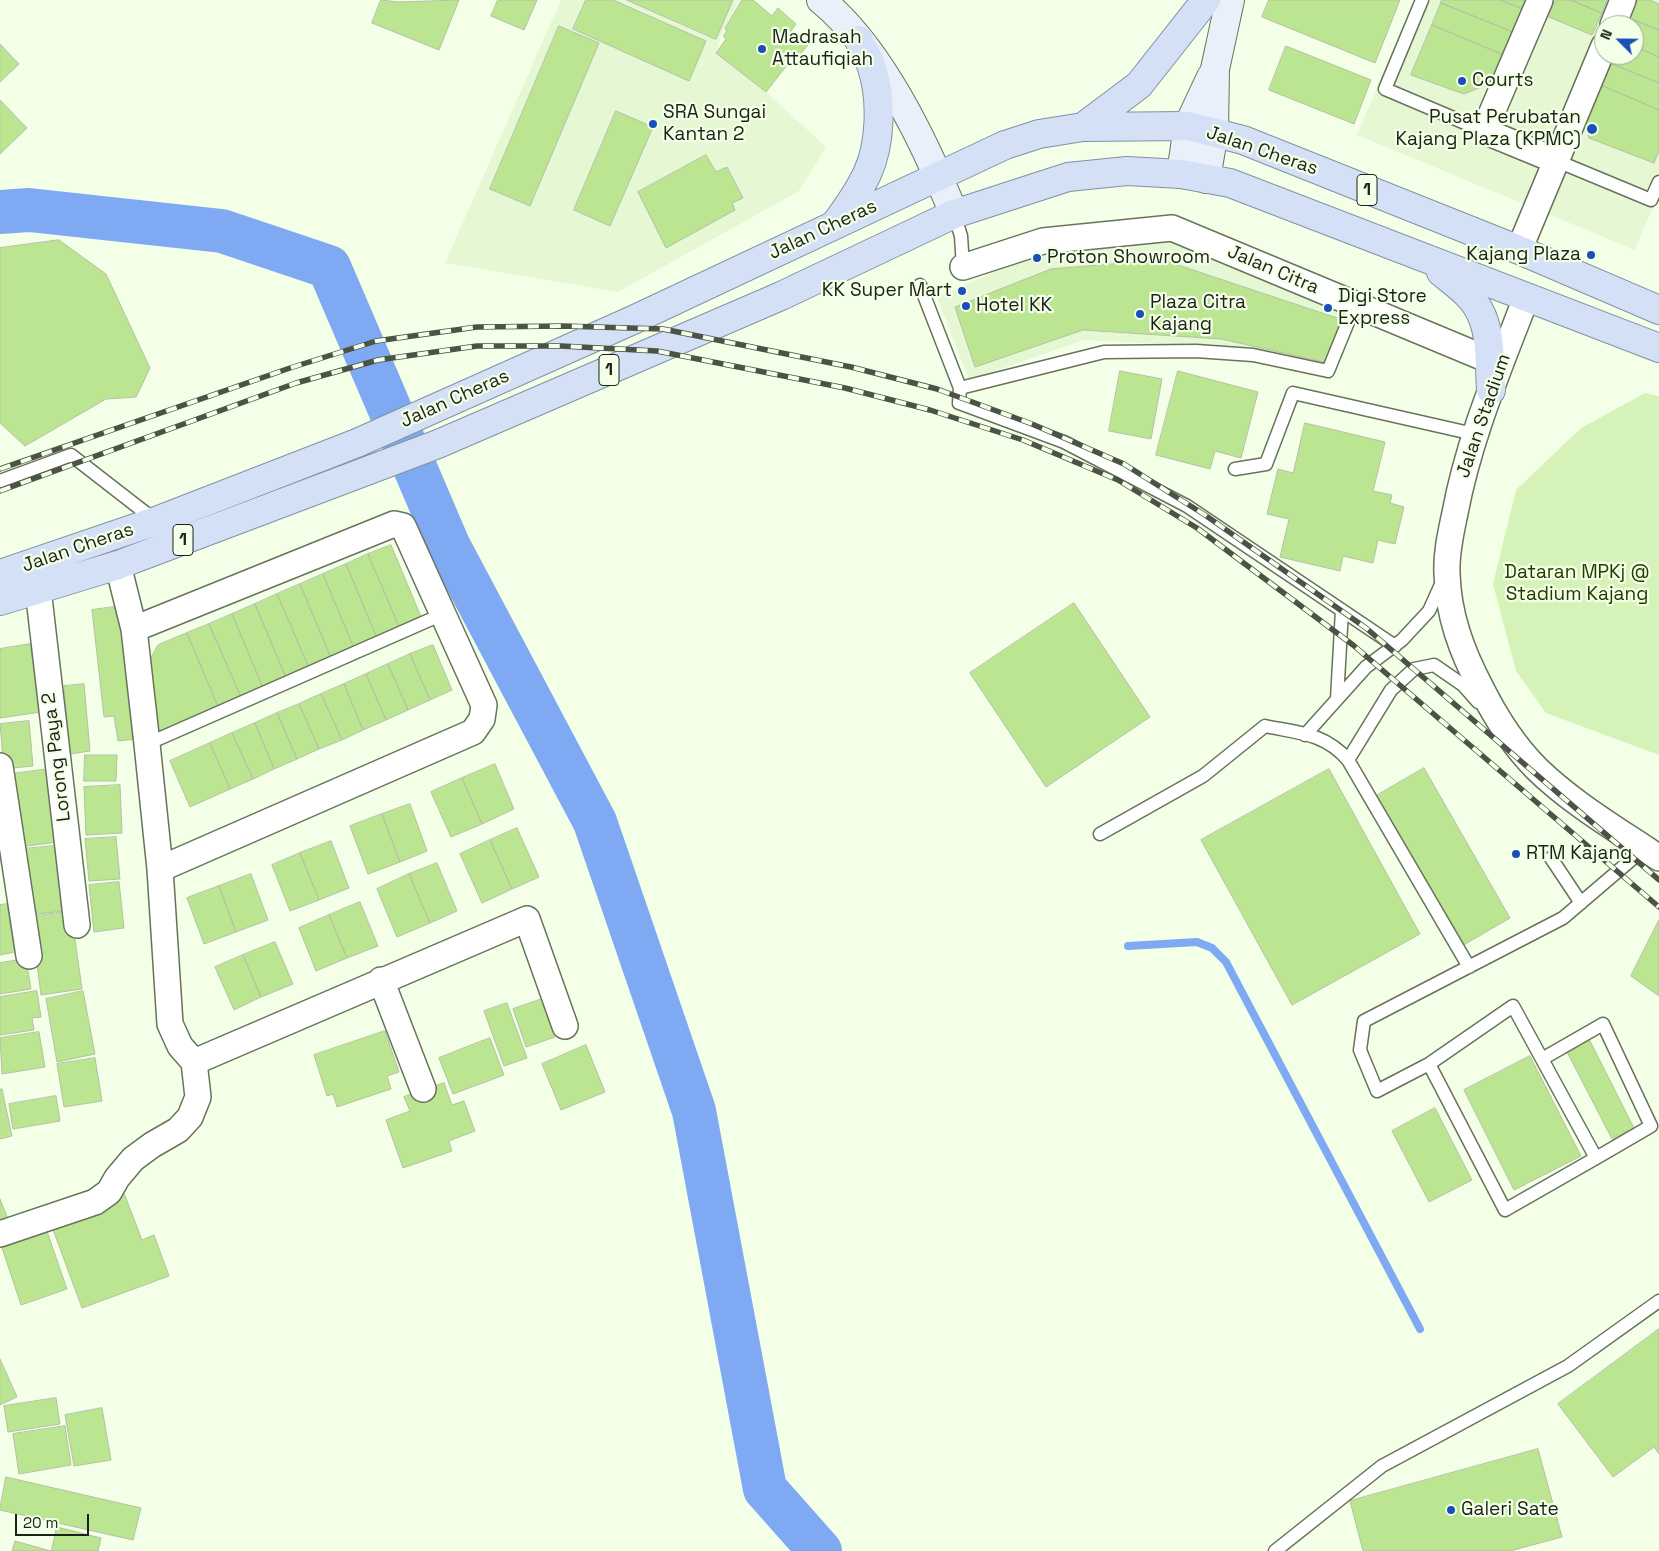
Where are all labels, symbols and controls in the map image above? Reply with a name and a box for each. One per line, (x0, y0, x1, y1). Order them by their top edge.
north arrow (1594, 15, 1644, 65)
place label: Madrasah Attaufiqiah (772, 27, 873, 71)
text: N (1596, 27, 1616, 42)
marker: Madrasah Attaufiqiah (756, 43, 768, 55)
place label: Courts (1472, 70, 1533, 92)
marker: Courts (1456, 75, 1468, 87)
place label: SRA Sungai Kantan 2 (663, 102, 766, 146)
place label: Pusat Perubatan Kajang Plaza (KPMC) (1395, 107, 1581, 151)
marker: SRA Sungai Kantan 2 (647, 118, 659, 130)
street label: Jalan Cheras (1203, 121, 1321, 181)
marker: Pusat Perubatan Kajang Plaza (KPMC) (1585, 122, 1599, 136)
road number: 1 (1357, 174, 1377, 206)
street label: Jalan Cheras (765, 195, 881, 265)
street label: Jalan Citra (1224, 241, 1322, 299)
place label: Kajang Plaza (1466, 244, 1581, 266)
place label: Proton Showroom (1047, 247, 1210, 269)
marker: Kajang Plaza (1585, 249, 1597, 261)
marker: Proton Showroom (1031, 252, 1043, 264)
place label: KK Super Mart (822, 280, 952, 302)
marker: KK Super Mart (956, 285, 968, 297)
place label: Digi Store Express (1338, 286, 1427, 330)
place label: Plaza Citra Kajang (1150, 292, 1246, 336)
place label: Hotel KK (976, 295, 1052, 317)
marker: Hotel KK (960, 300, 972, 312)
marker: Digi Store Express (1322, 302, 1334, 314)
marker: Plaza Citra Kajang (1134, 308, 1146, 320)
street label: Jalan Stadium (1452, 351, 1516, 481)
road number: 1 (599, 354, 619, 386)
street label: Jalan Cheras (397, 365, 513, 433)
street label: Jalan Cheras (19, 518, 137, 578)
road number: 1 (173, 524, 193, 556)
park label: Dataran MPKj @ Stadium Kajang (1504, 562, 1650, 606)
street label: Lorong Paya 2 (38, 691, 76, 823)
place label: RTM Kajang (1526, 843, 1632, 865)
marker: RTM Kajang (1510, 848, 1522, 860)
place label: Galeri Sate (1461, 1499, 1559, 1521)
scale bar (18, 1504, 91, 1536)
marker: Galeri Sate (1445, 1504, 1457, 1516)
text: 20 m (23, 1513, 58, 1532)

